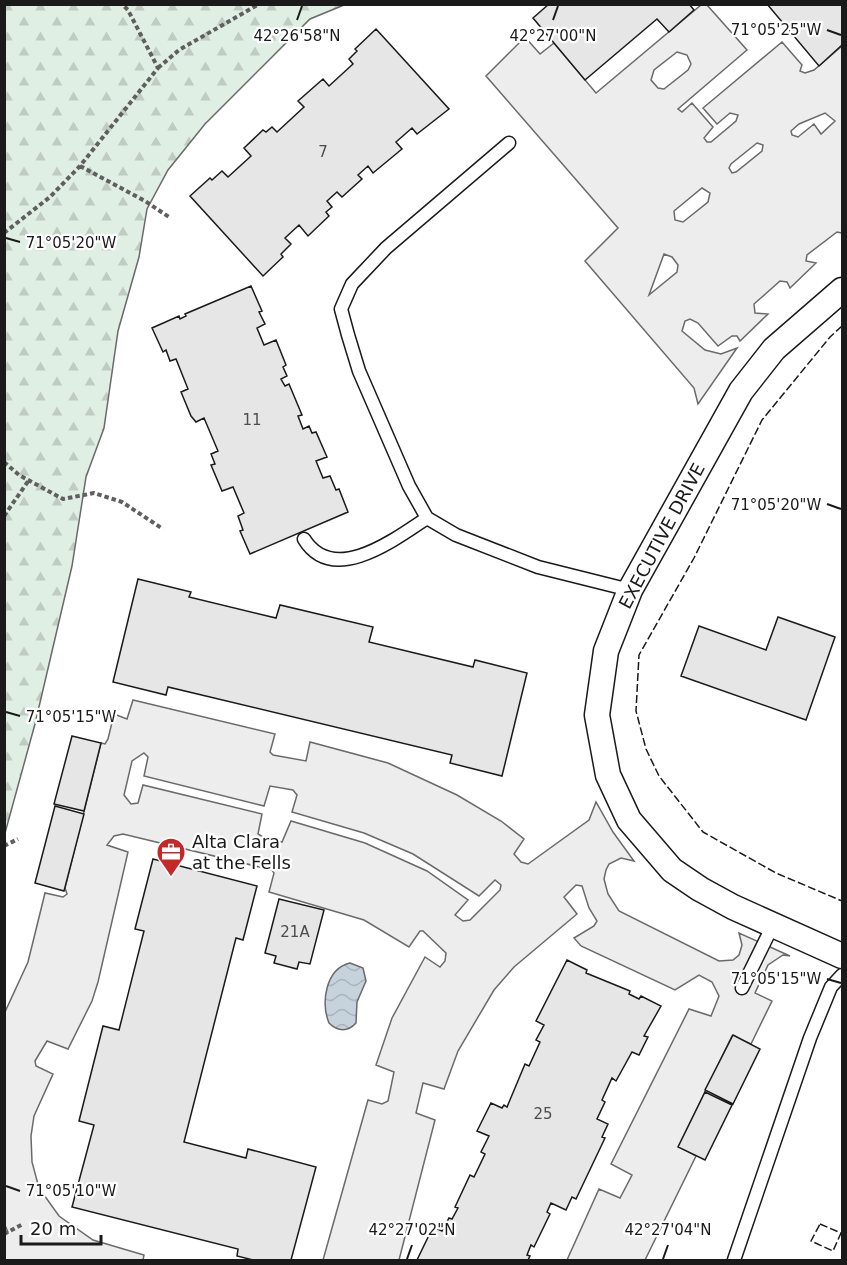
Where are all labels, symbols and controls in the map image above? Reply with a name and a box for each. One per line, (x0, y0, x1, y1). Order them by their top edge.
text: 71°05'25"W (731, 21, 821, 39)
text: 42°26'58"N (253, 27, 341, 45)
text: 42°27'00"N (509, 27, 597, 45)
house number: 7 (318, 143, 328, 161)
text: 71°05'20"W (26, 234, 116, 252)
house number: 11 (242, 411, 262, 429)
street label: EXECUTIVE DRIVE (614, 459, 709, 612)
text: 71°05'20"W (731, 496, 821, 514)
text: 71°05'15"W (26, 708, 116, 726)
place label: Alta Clara at the Fells (192, 831, 291, 873)
office icon: Alta Clara at the Fells (155, 836, 187, 878)
house number: 21A (280, 923, 310, 941)
text: 71°05'15"W (731, 970, 821, 988)
house number: 25 (533, 1105, 553, 1123)
text: 71°05'10"W (26, 1182, 116, 1200)
scale bar (21, 1208, 100, 1246)
text: 20 m (30, 1218, 76, 1239)
text: 42°27'02"N (368, 1221, 456, 1239)
text: 42°27'04"N (624, 1221, 712, 1239)

